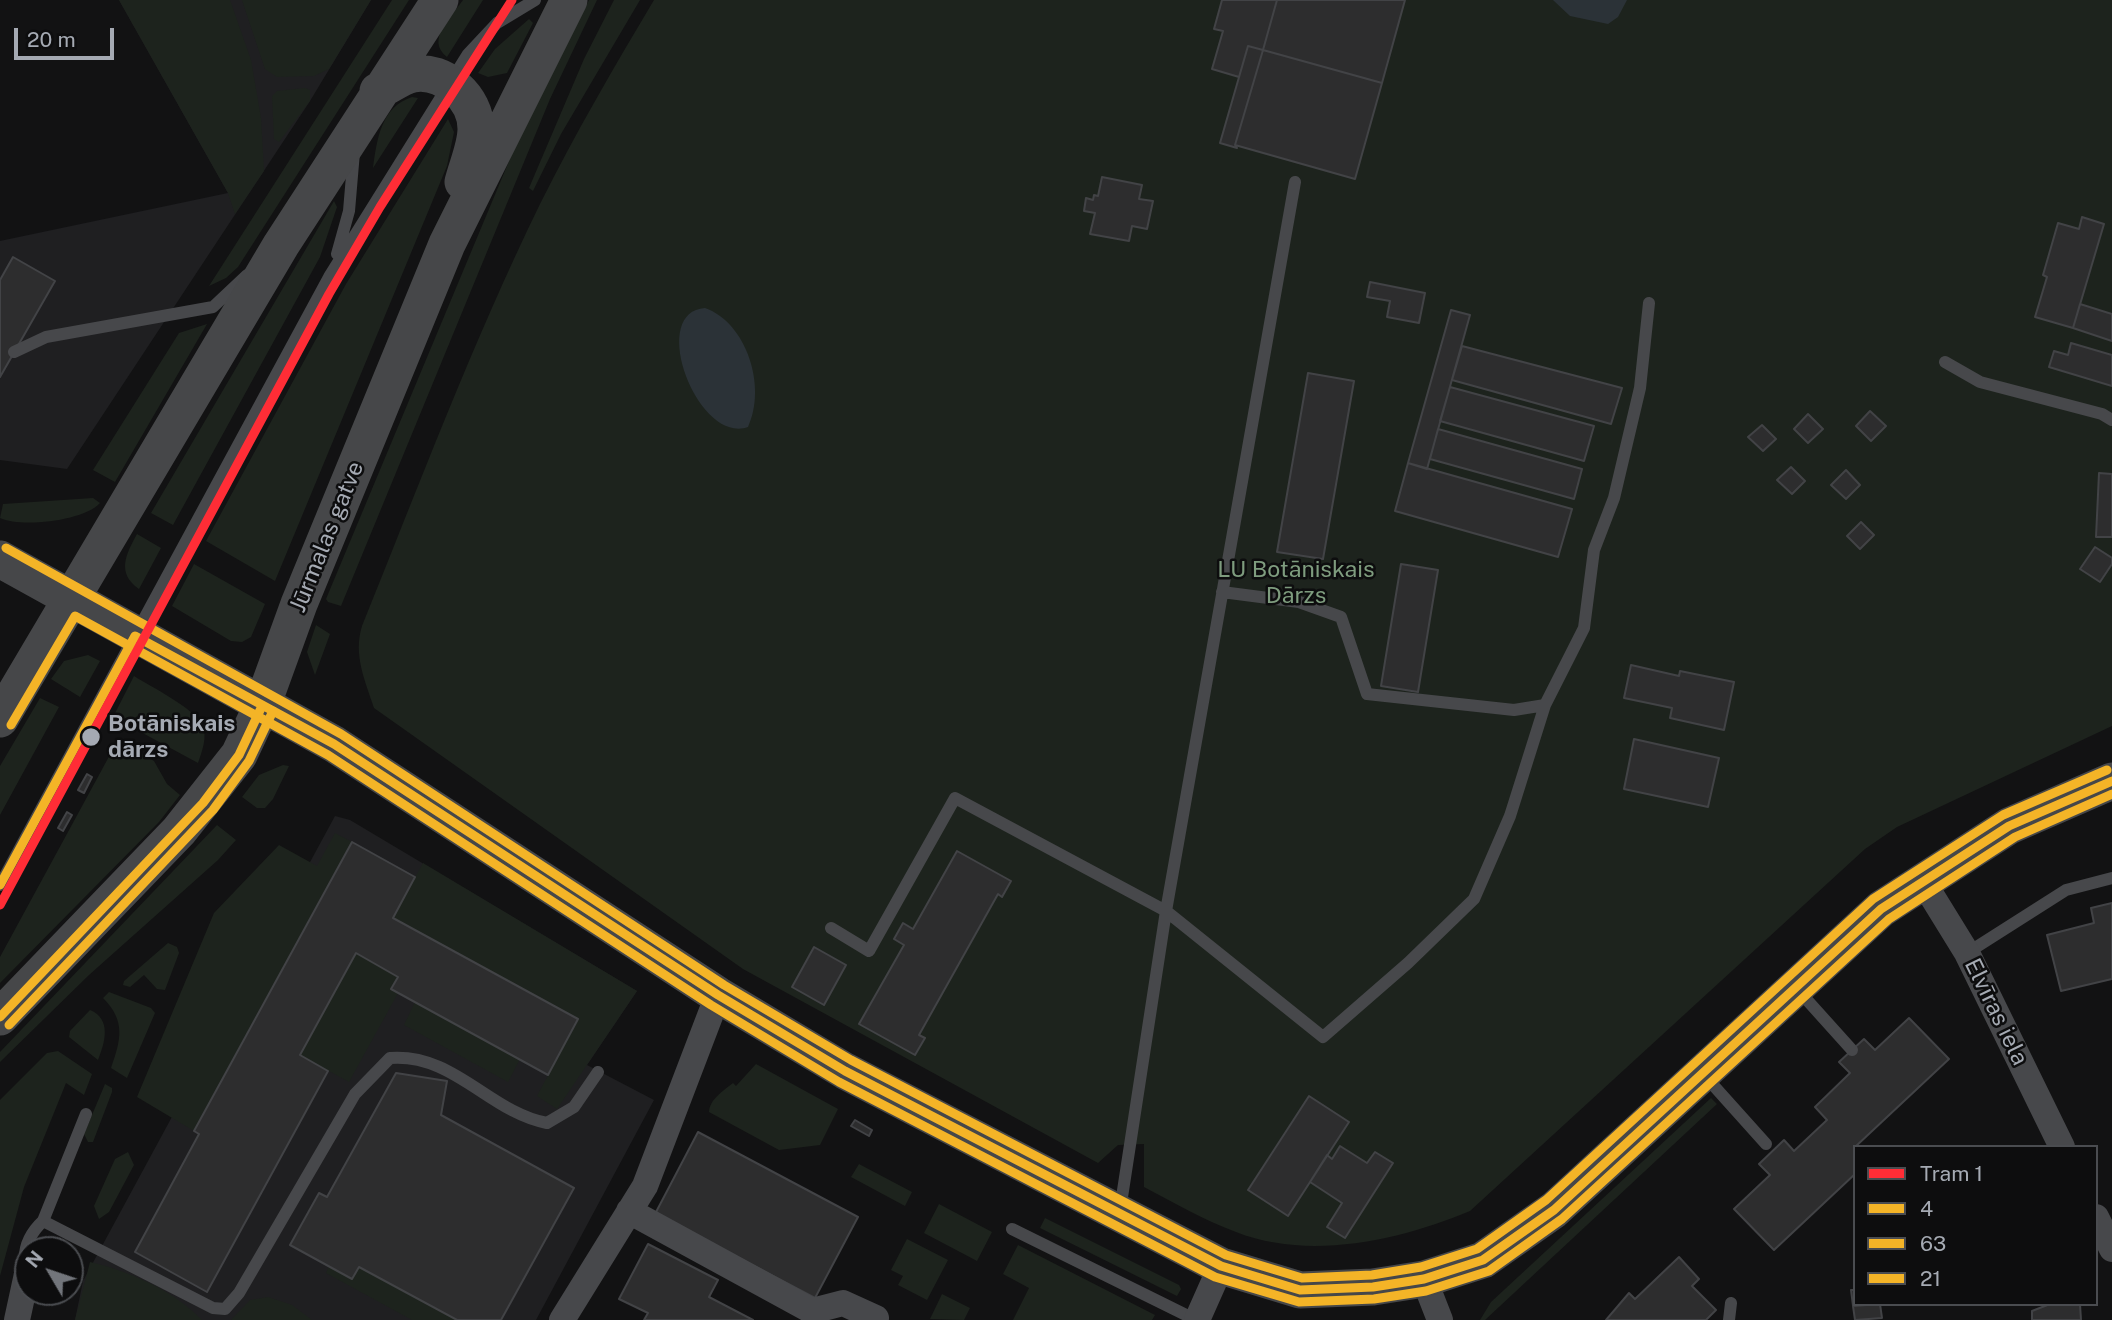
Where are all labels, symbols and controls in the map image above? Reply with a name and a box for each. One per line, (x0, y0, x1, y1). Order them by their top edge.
scale bar (18, 14, 117, 58)
text: 20 m (27, 27, 76, 52)
street label: Jūrmalas gatve (284, 458, 370, 616)
park label: LU Botāniskais Dārzs (1217, 556, 1375, 610)
place label: Botāniskais dārzs (108, 710, 235, 764)
marker: Botāniskais dārzs (80, 726, 102, 748)
street label: Elvīras iela (1958, 954, 2034, 1070)
legend (1853, 1145, 2098, 1306)
text: Tram 1 (1920, 1161, 1983, 1186)
text: 4 (1920, 1196, 1933, 1221)
text: 63 (1920, 1231, 1946, 1256)
north arrow (14, 1236, 84, 1306)
text: N (21, 1246, 47, 1272)
text: 21 (1920, 1266, 1941, 1291)

